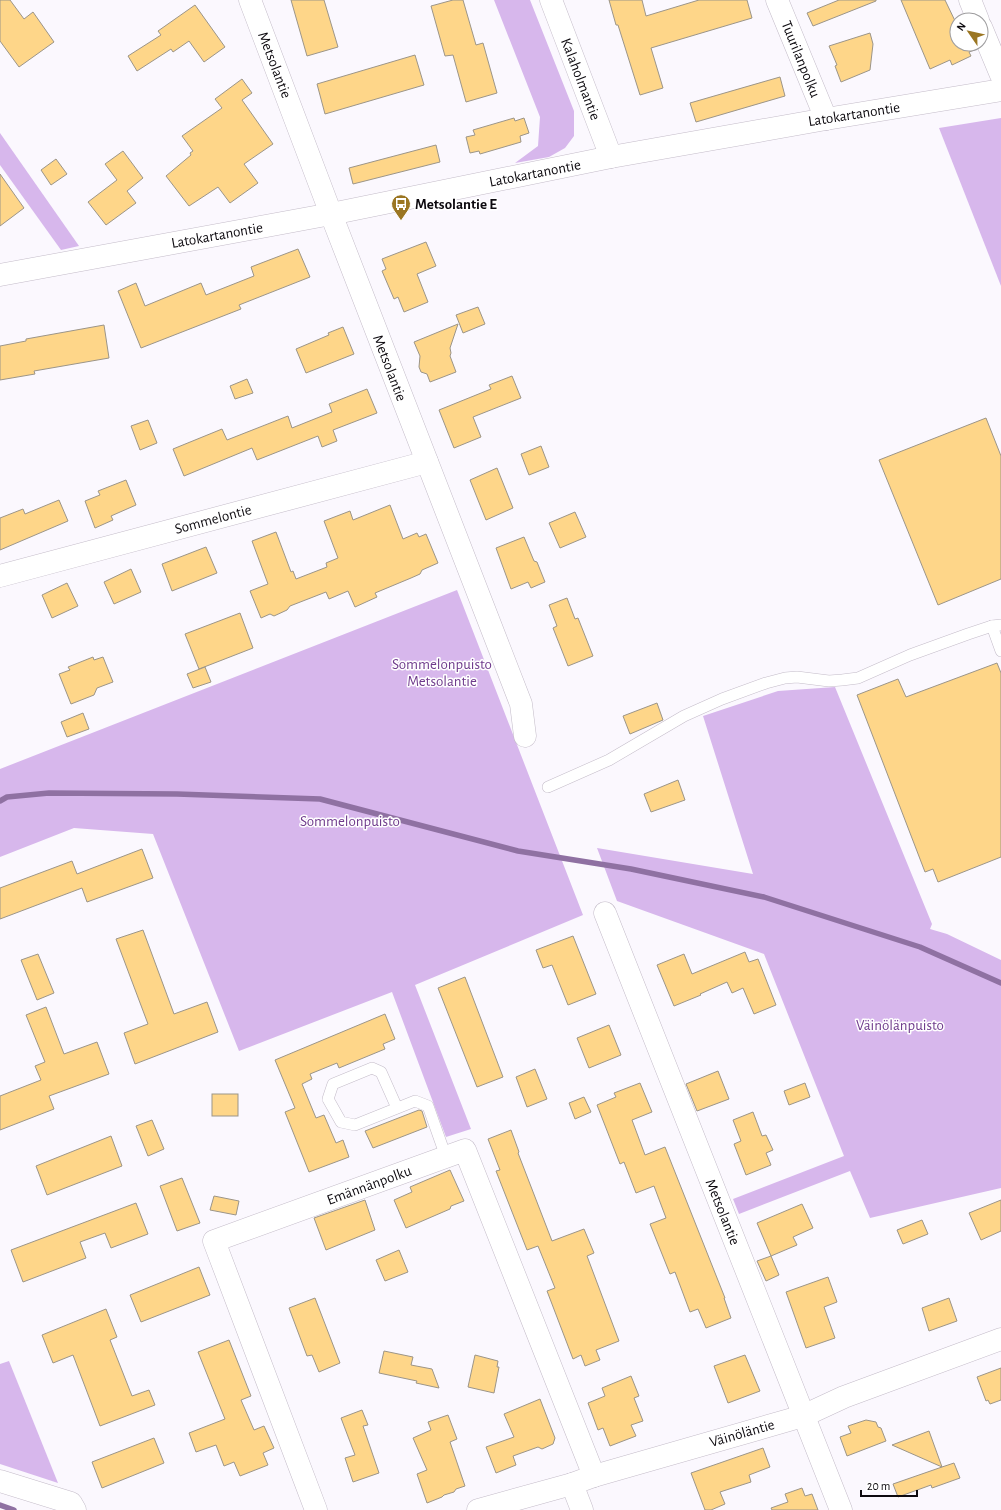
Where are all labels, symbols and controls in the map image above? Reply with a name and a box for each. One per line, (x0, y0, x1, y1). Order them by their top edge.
north arrow (949, 12, 989, 52)
street label: Tuurilanpolku (778, 19, 823, 100)
text: N (954, 20, 968, 33)
street label: Metsolantie (255, 30, 294, 100)
street label: Kalaholmantie (558, 36, 603, 122)
street label: Latokartanontie (807, 100, 901, 129)
street label: Latokartanontie (488, 157, 582, 190)
bus stop icon: Metsolantie E (390, 193, 412, 221)
place label: Metsolantie E (415, 197, 497, 212)
street label: Latokartanontie (170, 220, 264, 251)
street label: Metsolantie (370, 333, 409, 403)
street label: Sommelontie (173, 502, 253, 537)
park label: Sommelonpuisto Metsolantie (392, 657, 492, 689)
park label: Sommelonpuisto (300, 814, 400, 829)
park label: Väinölänpuisto (856, 1018, 944, 1033)
street label: Emännänpolku (325, 1163, 414, 1208)
street label: Metsolantie (703, 1177, 743, 1247)
street label: Väinöläntie (708, 1417, 776, 1450)
scale bar (861, 1472, 917, 1498)
text: 20 m (867, 1480, 890, 1492)

